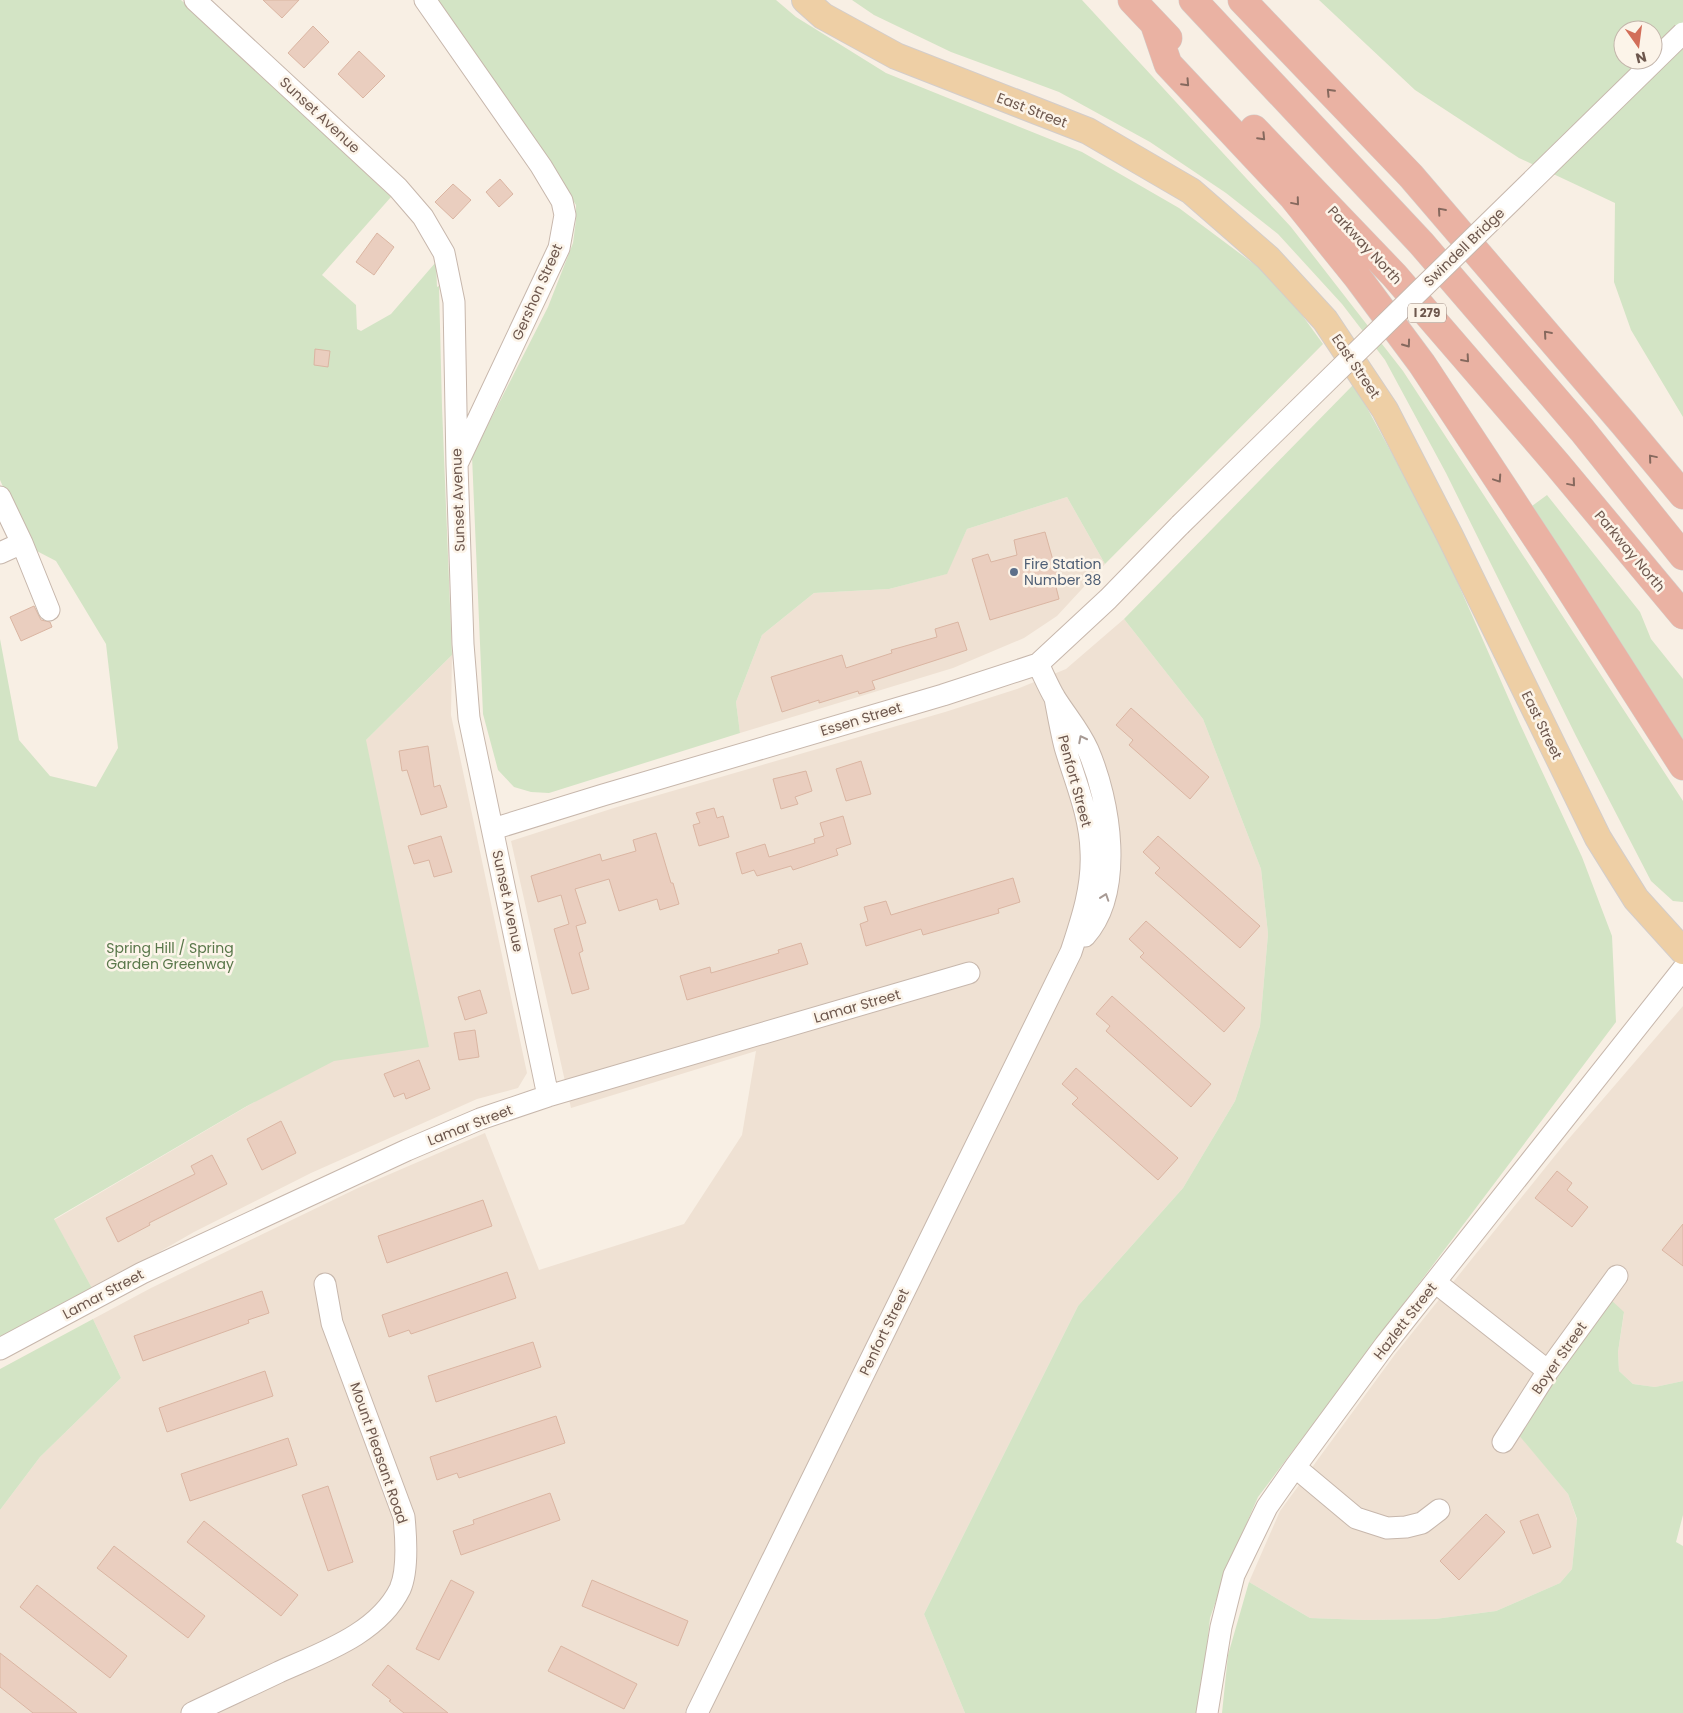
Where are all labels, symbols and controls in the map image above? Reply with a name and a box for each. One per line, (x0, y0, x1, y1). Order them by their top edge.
north arrow (1613, 20, 1663, 70)
text: N (1634, 47, 1649, 69)
street label: Sunset Avenue (275, 72, 365, 158)
one-way arrow (1180, 77, 1189, 86)
street label: East Street (994, 87, 1070, 133)
one-way arrow (1327, 88, 1336, 97)
one-way arrow (1256, 131, 1265, 140)
one-way arrow (1291, 196, 1299, 205)
street label: Parkway North (1323, 201, 1407, 289)
street label: Swindell Bridge (1419, 203, 1509, 291)
one-way arrow (1437, 207, 1446, 216)
street label: Gershon Street (507, 241, 567, 343)
road number: I 279 (1408, 304, 1446, 322)
street label: East Street (1327, 330, 1385, 402)
one-way arrow (1543, 330, 1552, 339)
one-way arrow (1401, 338, 1410, 348)
one-way arrow (1461, 353, 1469, 362)
street label: Sunset Avenue (446, 448, 470, 552)
one-way arrow (1648, 454, 1657, 463)
one-way arrow (1492, 473, 1501, 482)
one-way arrow (1566, 477, 1575, 486)
street label: Parkway North (1590, 506, 1670, 596)
place label: Fire Station Number 38 (1024, 554, 1102, 590)
marker: Fire Station Number 38 (1008, 566, 1020, 578)
street label: East Street (1517, 687, 1567, 763)
street label: Essen Street (818, 697, 904, 741)
street label: Penfort Street (1053, 733, 1097, 829)
one-way arrow (1078, 735, 1088, 744)
street label: Sunset Avenue (487, 848, 529, 954)
one-way arrow (1099, 893, 1109, 901)
park label: Spring Hill / Spring Garden Greenway (106, 938, 234, 974)
street label: Lamar Street (811, 984, 903, 1028)
street label: Lamar Street (425, 1100, 515, 1150)
street label: Lamar Street (59, 1264, 147, 1324)
street label: Hazlett Street (1369, 1278, 1441, 1364)
street label: Penfort Street (854, 1285, 914, 1379)
street label: Boyer Street (1527, 1318, 1591, 1398)
street label: Mount Pleasant Road (345, 1380, 413, 1526)

